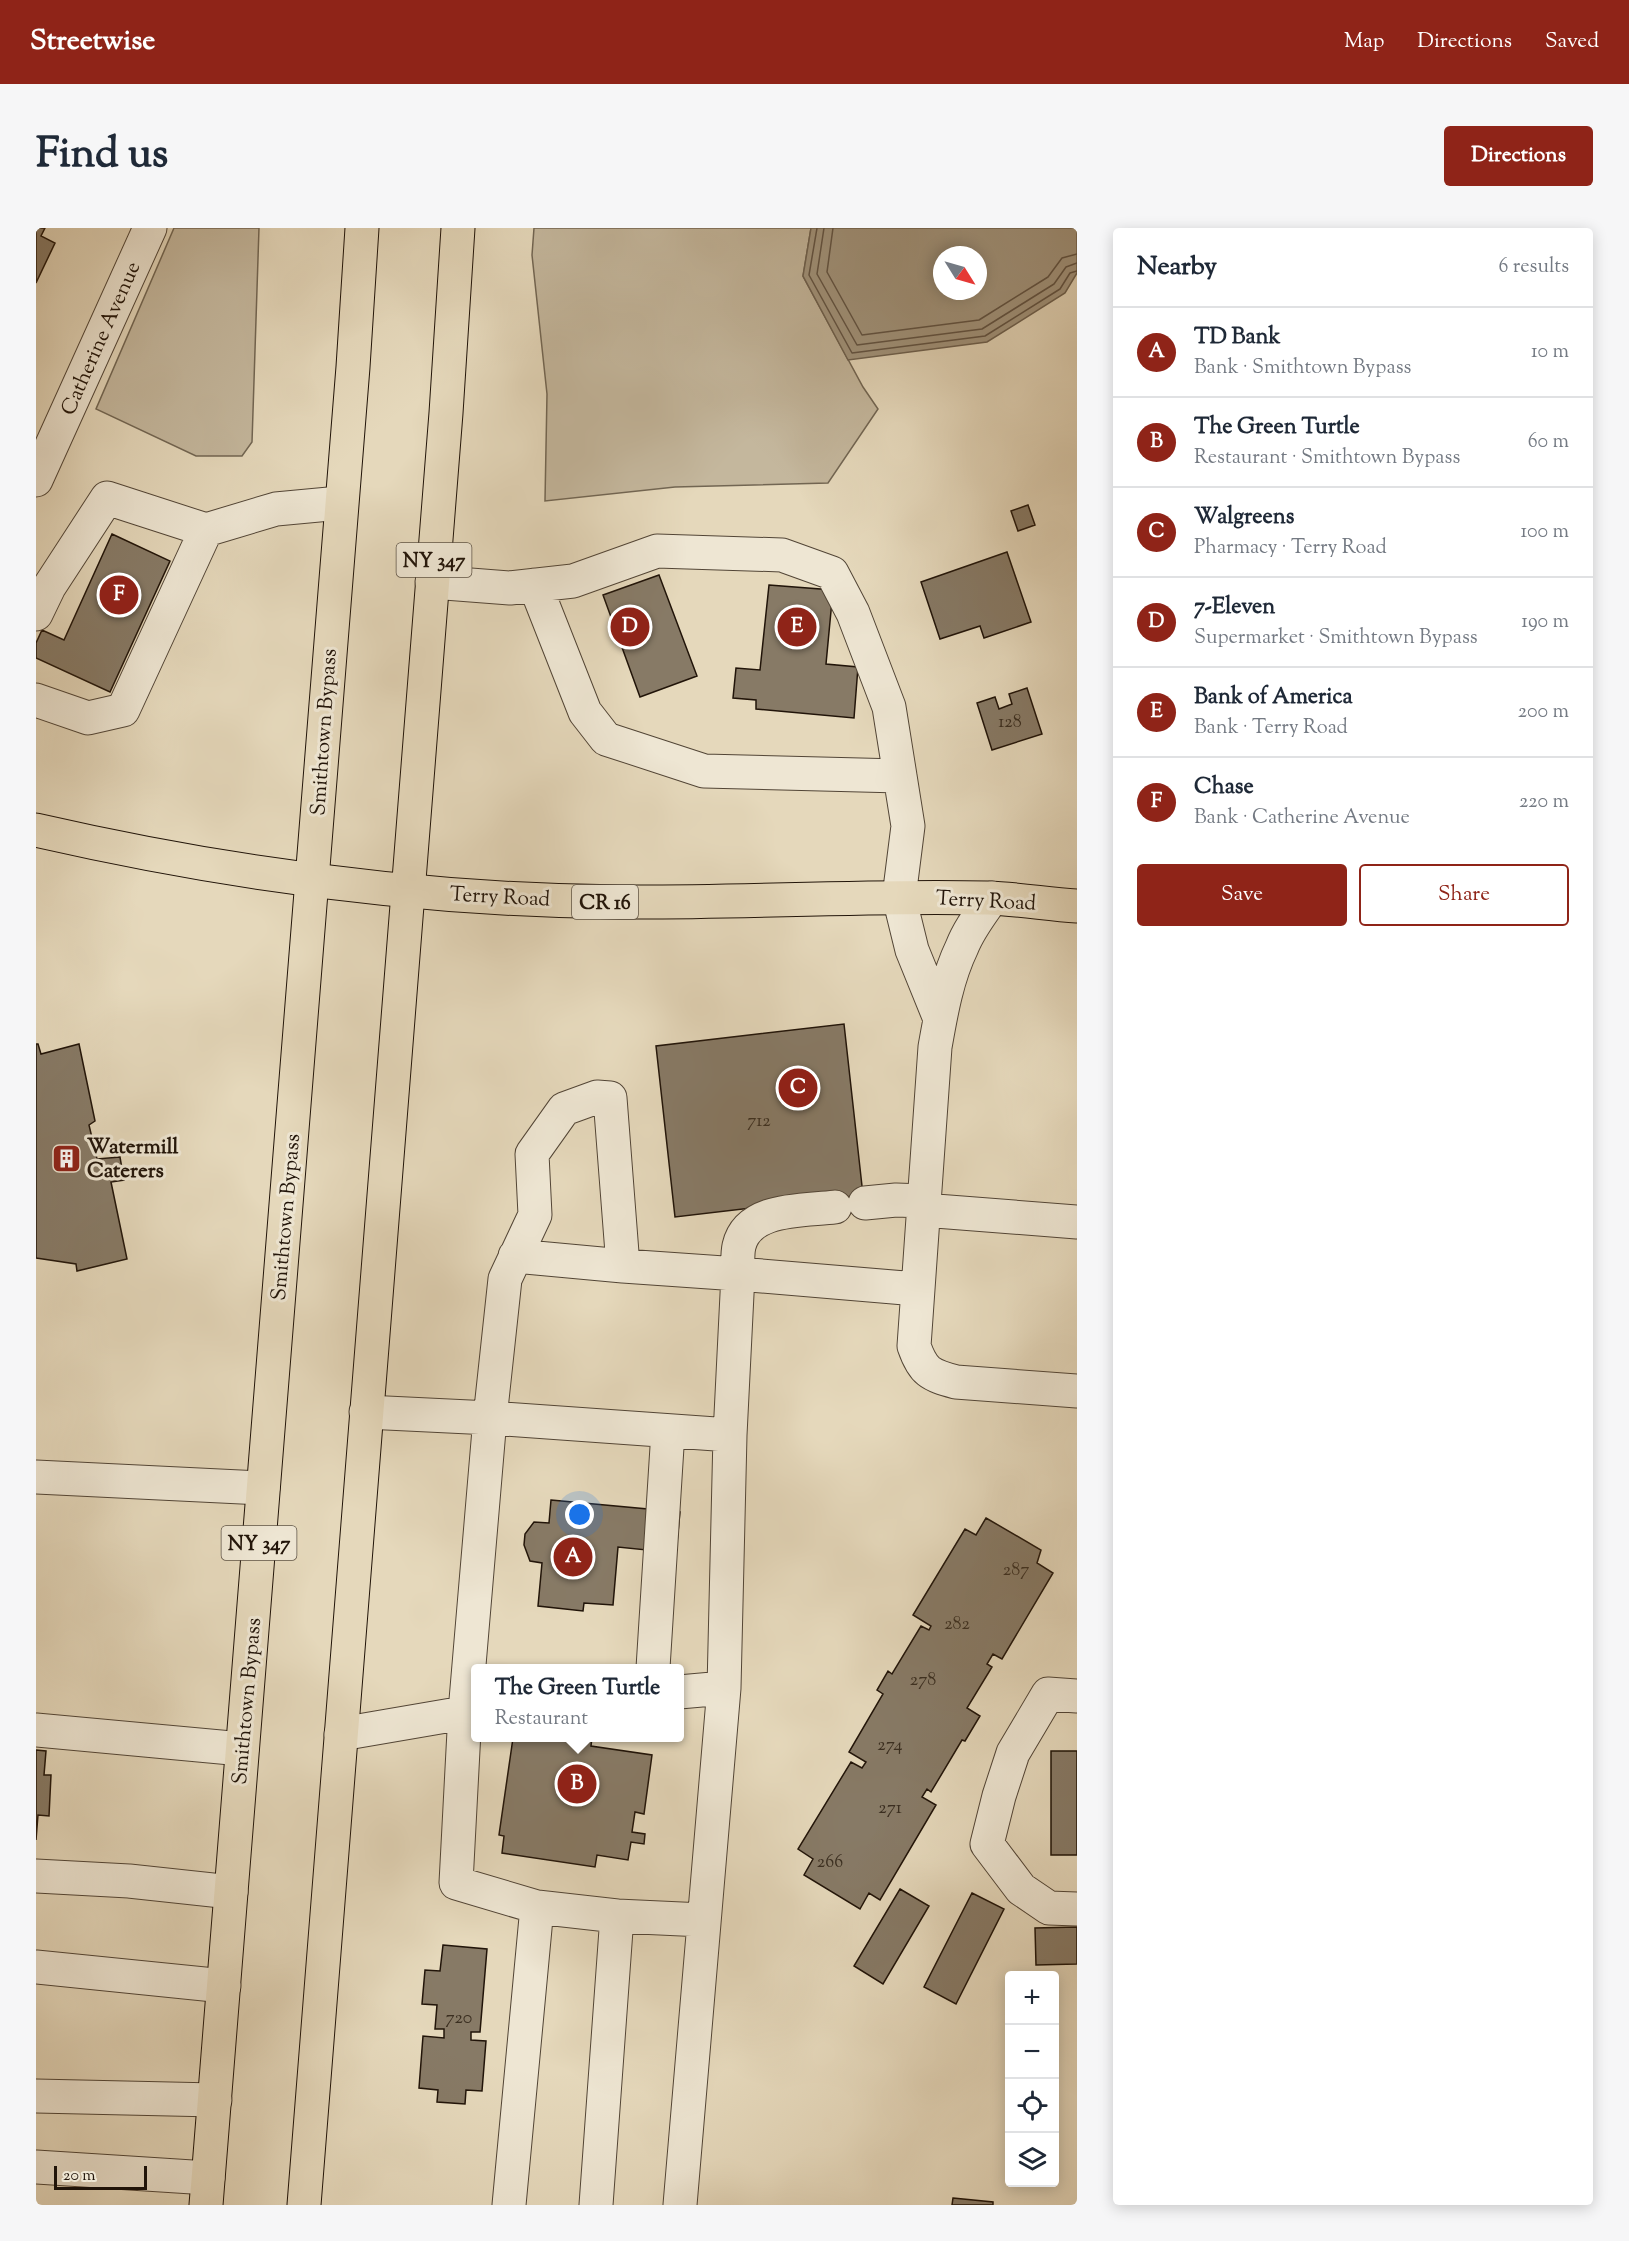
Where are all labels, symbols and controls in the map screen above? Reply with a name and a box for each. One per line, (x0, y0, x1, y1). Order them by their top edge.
text: Streetwise (30, 22, 155, 62)
text: Map (1344, 27, 1384, 57)
text: Directions (1417, 27, 1512, 57)
text: Saved (1545, 27, 1599, 57)
text: Find us (36, 126, 168, 186)
button: Directions (1444, 126, 1593, 186)
north arrow (933, 246, 987, 300)
text: Nearby (1137, 249, 1217, 286)
text: 6 results (1499, 253, 1569, 282)
street label: Catherine Avenue (54, 257, 149, 421)
text: TD Bank (1194, 322, 1281, 354)
text: A (1148, 338, 1165, 367)
text: 10 m (1531, 338, 1569, 367)
text: Bank · Smithtown Bypass (1194, 354, 1411, 383)
text: The Green Turtle (1194, 412, 1360, 444)
text: B (1150, 428, 1163, 457)
text: 60 m (1528, 428, 1569, 457)
text: Restaurant · Smithtown Bypass (1194, 444, 1460, 473)
text: Walgreens (1194, 502, 1294, 534)
text: C (1148, 518, 1165, 547)
text: 100 m (1520, 518, 1569, 547)
text: Pharmacy · Terry Road (1194, 534, 1387, 563)
road number: NY 347 (396, 543, 472, 577)
pin: F (100, 572, 139, 617)
text: 7-Eleven (1194, 592, 1275, 624)
pin: D (610, 604, 650, 650)
pin: E (778, 604, 816, 650)
text: D (1149, 608, 1164, 637)
text: 190 m (1521, 608, 1569, 637)
text: Supermarket · Smithtown Bypass (1194, 624, 1478, 653)
street label: Smithtown Bypass (304, 648, 346, 817)
text: Bank of America (1194, 682, 1353, 714)
text: E (1150, 698, 1163, 727)
text: 200 m (1518, 698, 1569, 727)
house number: 128 (998, 710, 1022, 736)
text: Bank · Terry Road (1194, 714, 1348, 743)
text: Chase (1194, 772, 1254, 804)
text: F (1151, 788, 1162, 817)
text: 220 m (1519, 788, 1569, 817)
text: Bank · Catherine Avenue (1194, 804, 1410, 833)
button: Save (1137, 864, 1347, 926)
button: Share (1359, 864, 1569, 926)
street label: Terry Road (449, 880, 551, 916)
street label: Terry Road (935, 884, 1037, 920)
road number: CR 16 (572, 885, 638, 919)
pin: C (778, 1066, 818, 1110)
house number: 712 (747, 1109, 771, 1135)
place label: Watermill Caterers (87, 1133, 179, 1187)
street label: Smithtown Bypass (265, 1133, 309, 1302)
building icon: Watermill Caterers (50, 1142, 82, 1174)
your location (565, 1500, 594, 1529)
road number: NY 347 (222, 1526, 296, 1560)
pin: A (554, 1534, 592, 1580)
house number: 287 (1003, 1558, 1029, 1584)
house number: 282 (944, 1612, 970, 1638)
street label: Smithtown Bypass (226, 1617, 270, 1786)
popup (471, 1664, 684, 1742)
house number: 278 (910, 1668, 936, 1694)
text: The Green Turtle (495, 1673, 660, 1705)
text: Restaurant (495, 1705, 588, 1734)
house number: 274 (877, 1733, 903, 1759)
pin: B (558, 1762, 596, 1806)
house number: 271 (878, 1796, 902, 1822)
house number: 266 (817, 1850, 843, 1876)
map controls (1005, 1971, 1059, 2187)
button: + (1005, 1971, 1059, 2025)
house number: 720 (446, 2006, 472, 2032)
button: − (1005, 2025, 1059, 2079)
button: locate (1005, 2079, 1059, 2133)
button: layers (1005, 2133, 1059, 2187)
scale bar (54, 2163, 147, 2190)
text: 20 m (63, 2165, 96, 2188)

